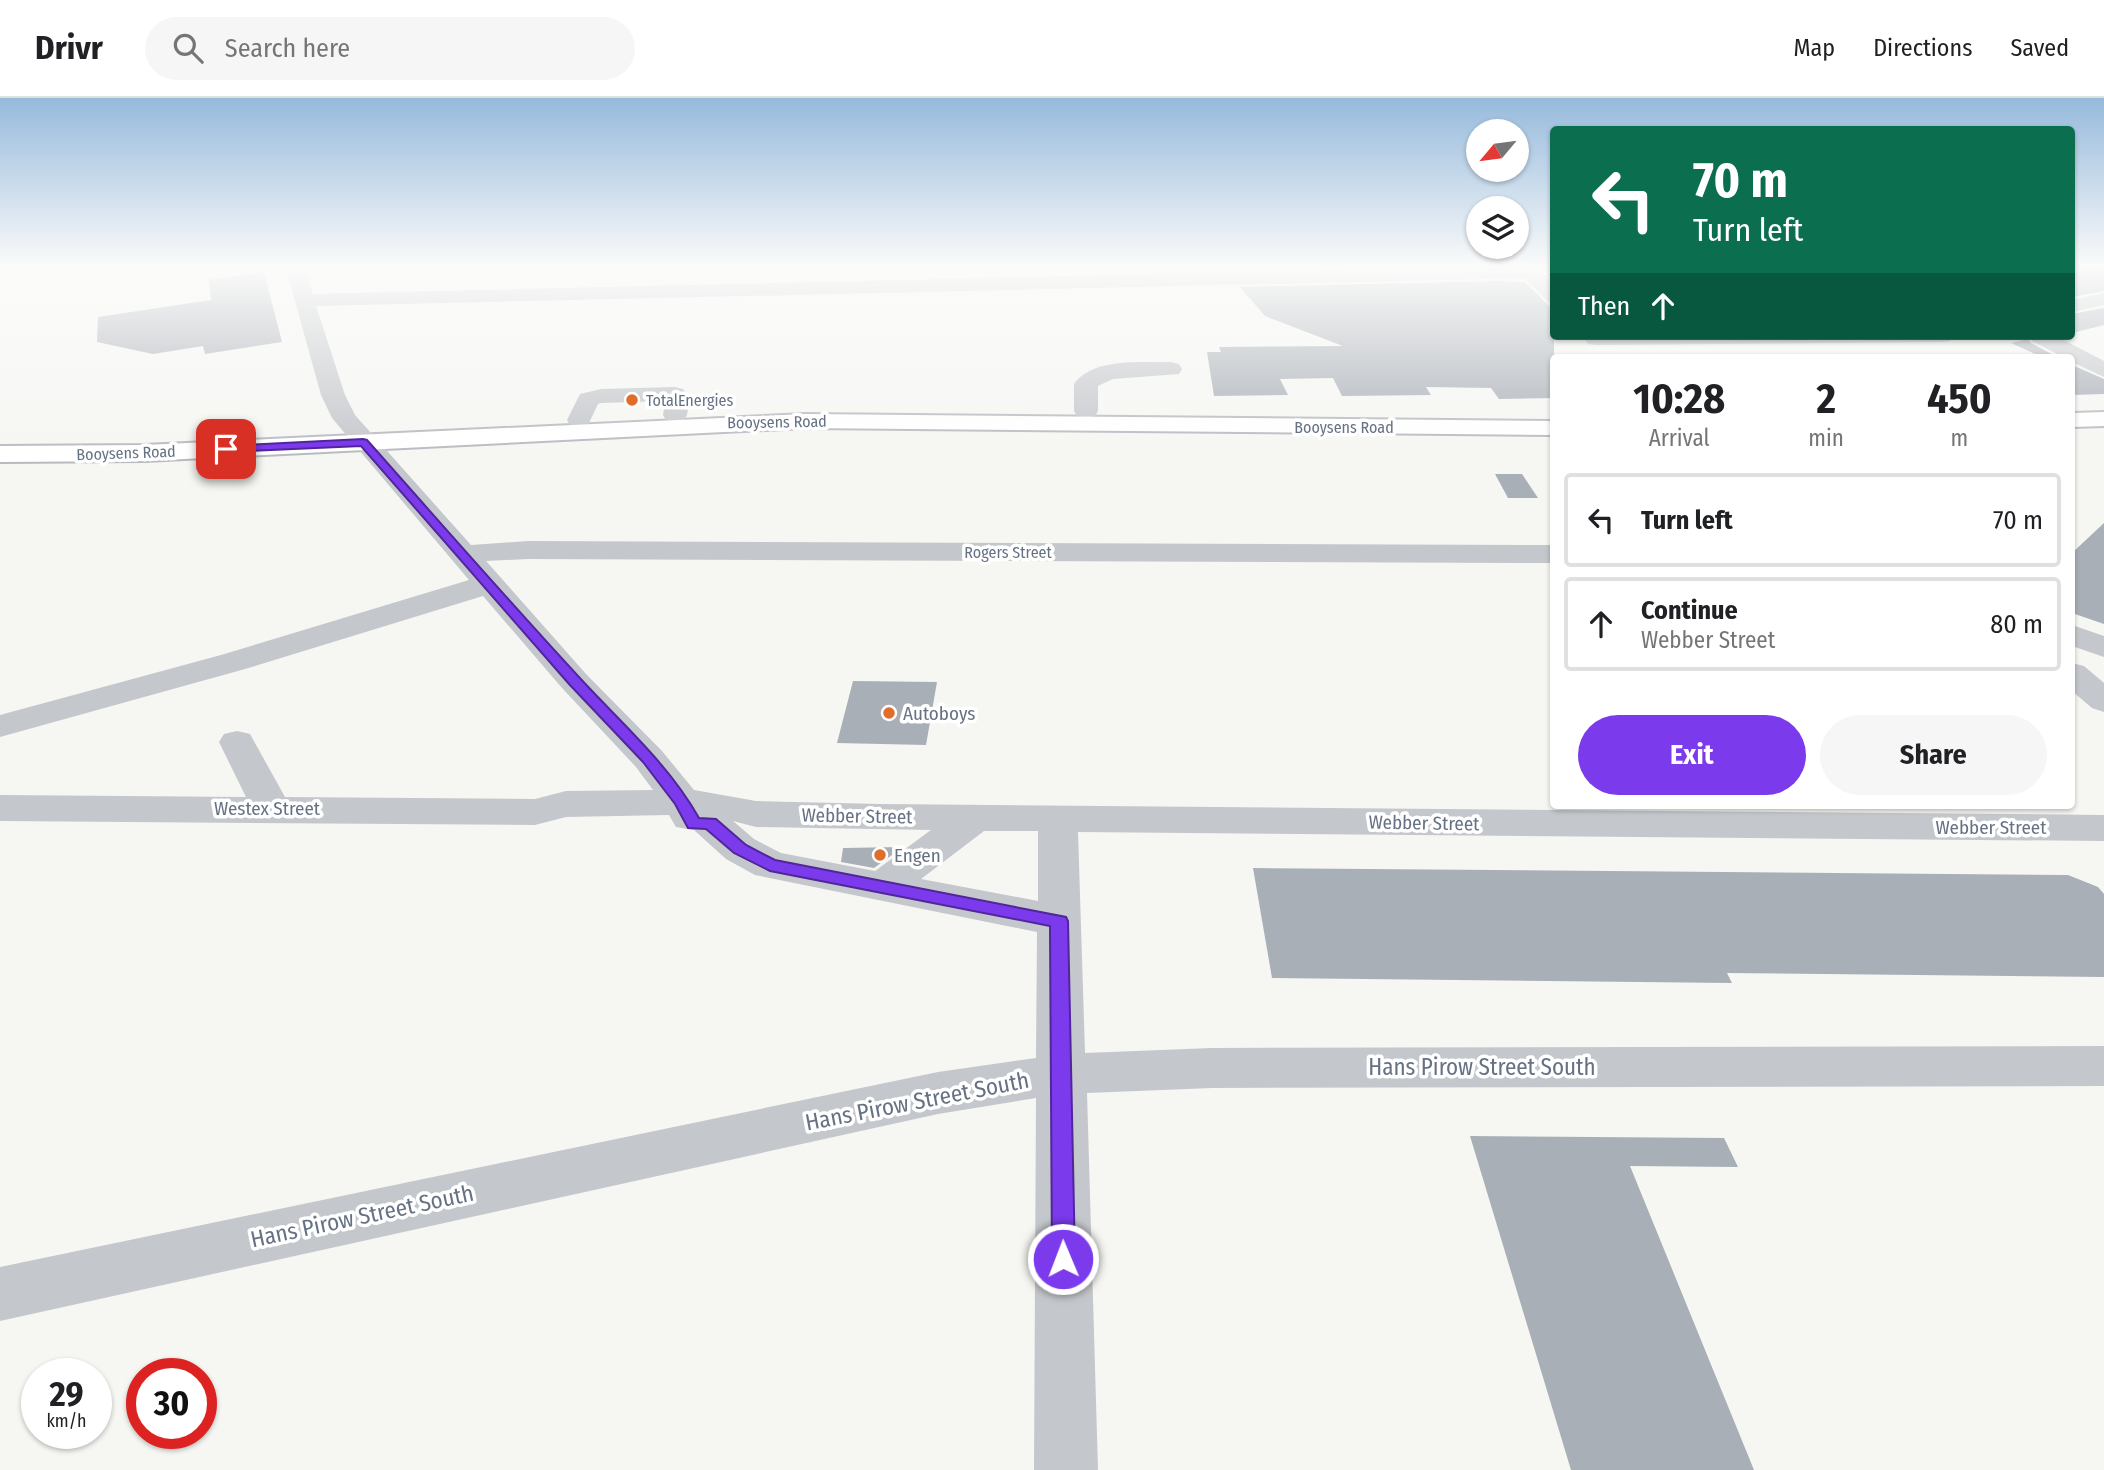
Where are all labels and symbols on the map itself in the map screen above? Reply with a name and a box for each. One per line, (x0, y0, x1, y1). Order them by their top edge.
north arrow (1466, 119, 1530, 182)
place label: TotalEnergies (646, 391, 733, 410)
marker: TotalEnergies (624, 392, 640, 408)
street label: Booysens Road (727, 412, 827, 432)
street label: Booysens Road (1294, 418, 1394, 437)
pin (196, 419, 256, 479)
street label: Booysens Road (76, 442, 176, 464)
street label: Rogers Street (964, 543, 1052, 562)
place label: Autoboys (903, 702, 975, 725)
marker: Autoboys (881, 705, 897, 721)
street label: Westex Street (214, 797, 321, 820)
street label: Webber Street (801, 804, 913, 828)
street label: Webber Street (1368, 811, 1480, 835)
street label: Webber Street (1936, 816, 2047, 839)
place label: Engen (894, 844, 941, 867)
marker: Engen (872, 847, 888, 863)
street label: Hans Pirow Street South (1368, 1053, 1596, 1081)
street label: Hans Pirow Street South (803, 1066, 1031, 1136)
street label: Hans Pirow Street South (248, 1179, 476, 1253)
position arrow (1026, 1222, 1100, 1296)
speed limit sign: 30 (126, 1358, 217, 1449)

